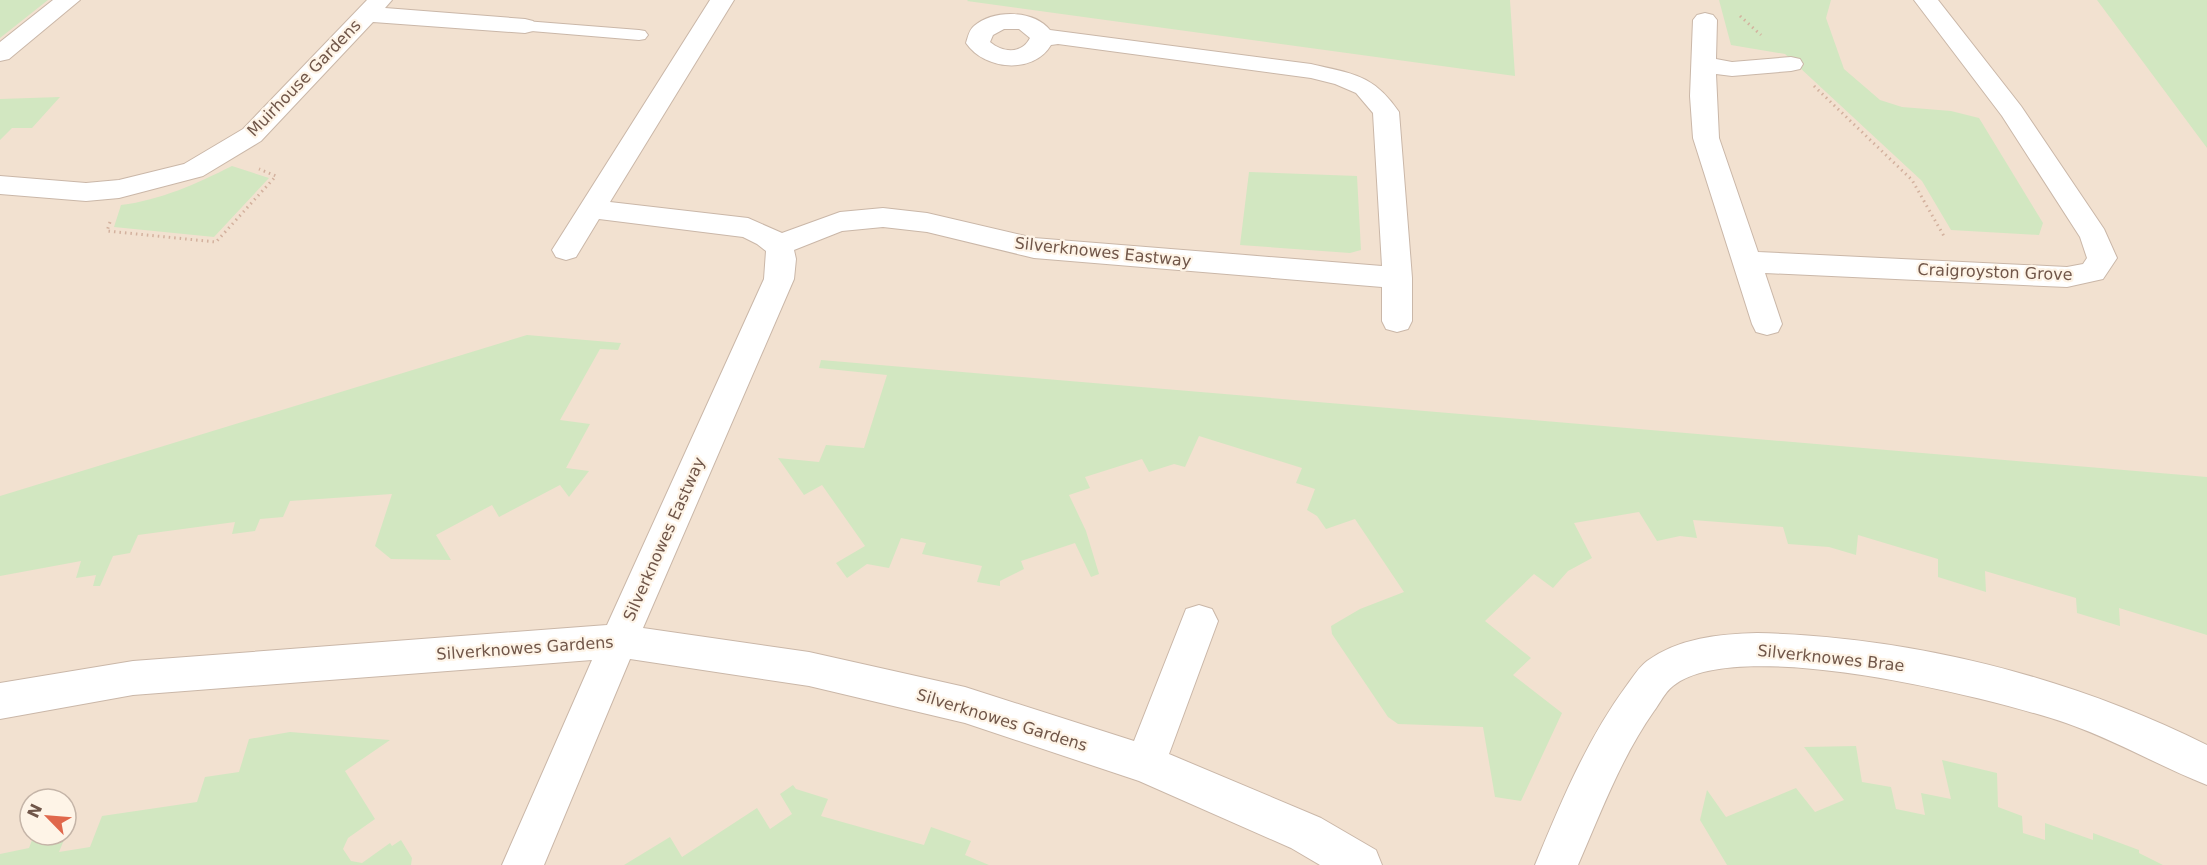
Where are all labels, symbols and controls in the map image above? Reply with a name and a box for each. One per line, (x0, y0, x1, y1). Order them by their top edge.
street label: Muirhouse Gardens (243, 16, 365, 140)
street label: Silverknowes Eastway (1014, 233, 1192, 271)
street label: Craigroyston Grove (1917, 260, 2073, 284)
street label: Silverknowes Eastway (619, 454, 709, 624)
street label: Silverknowes Gardens (436, 632, 614, 664)
street label: Silverknowes Brae (1757, 641, 1905, 675)
street label: Silverknowes Gardens (914, 685, 1090, 755)
north arrow (18, 787, 78, 847)
text: N (23, 801, 46, 821)

